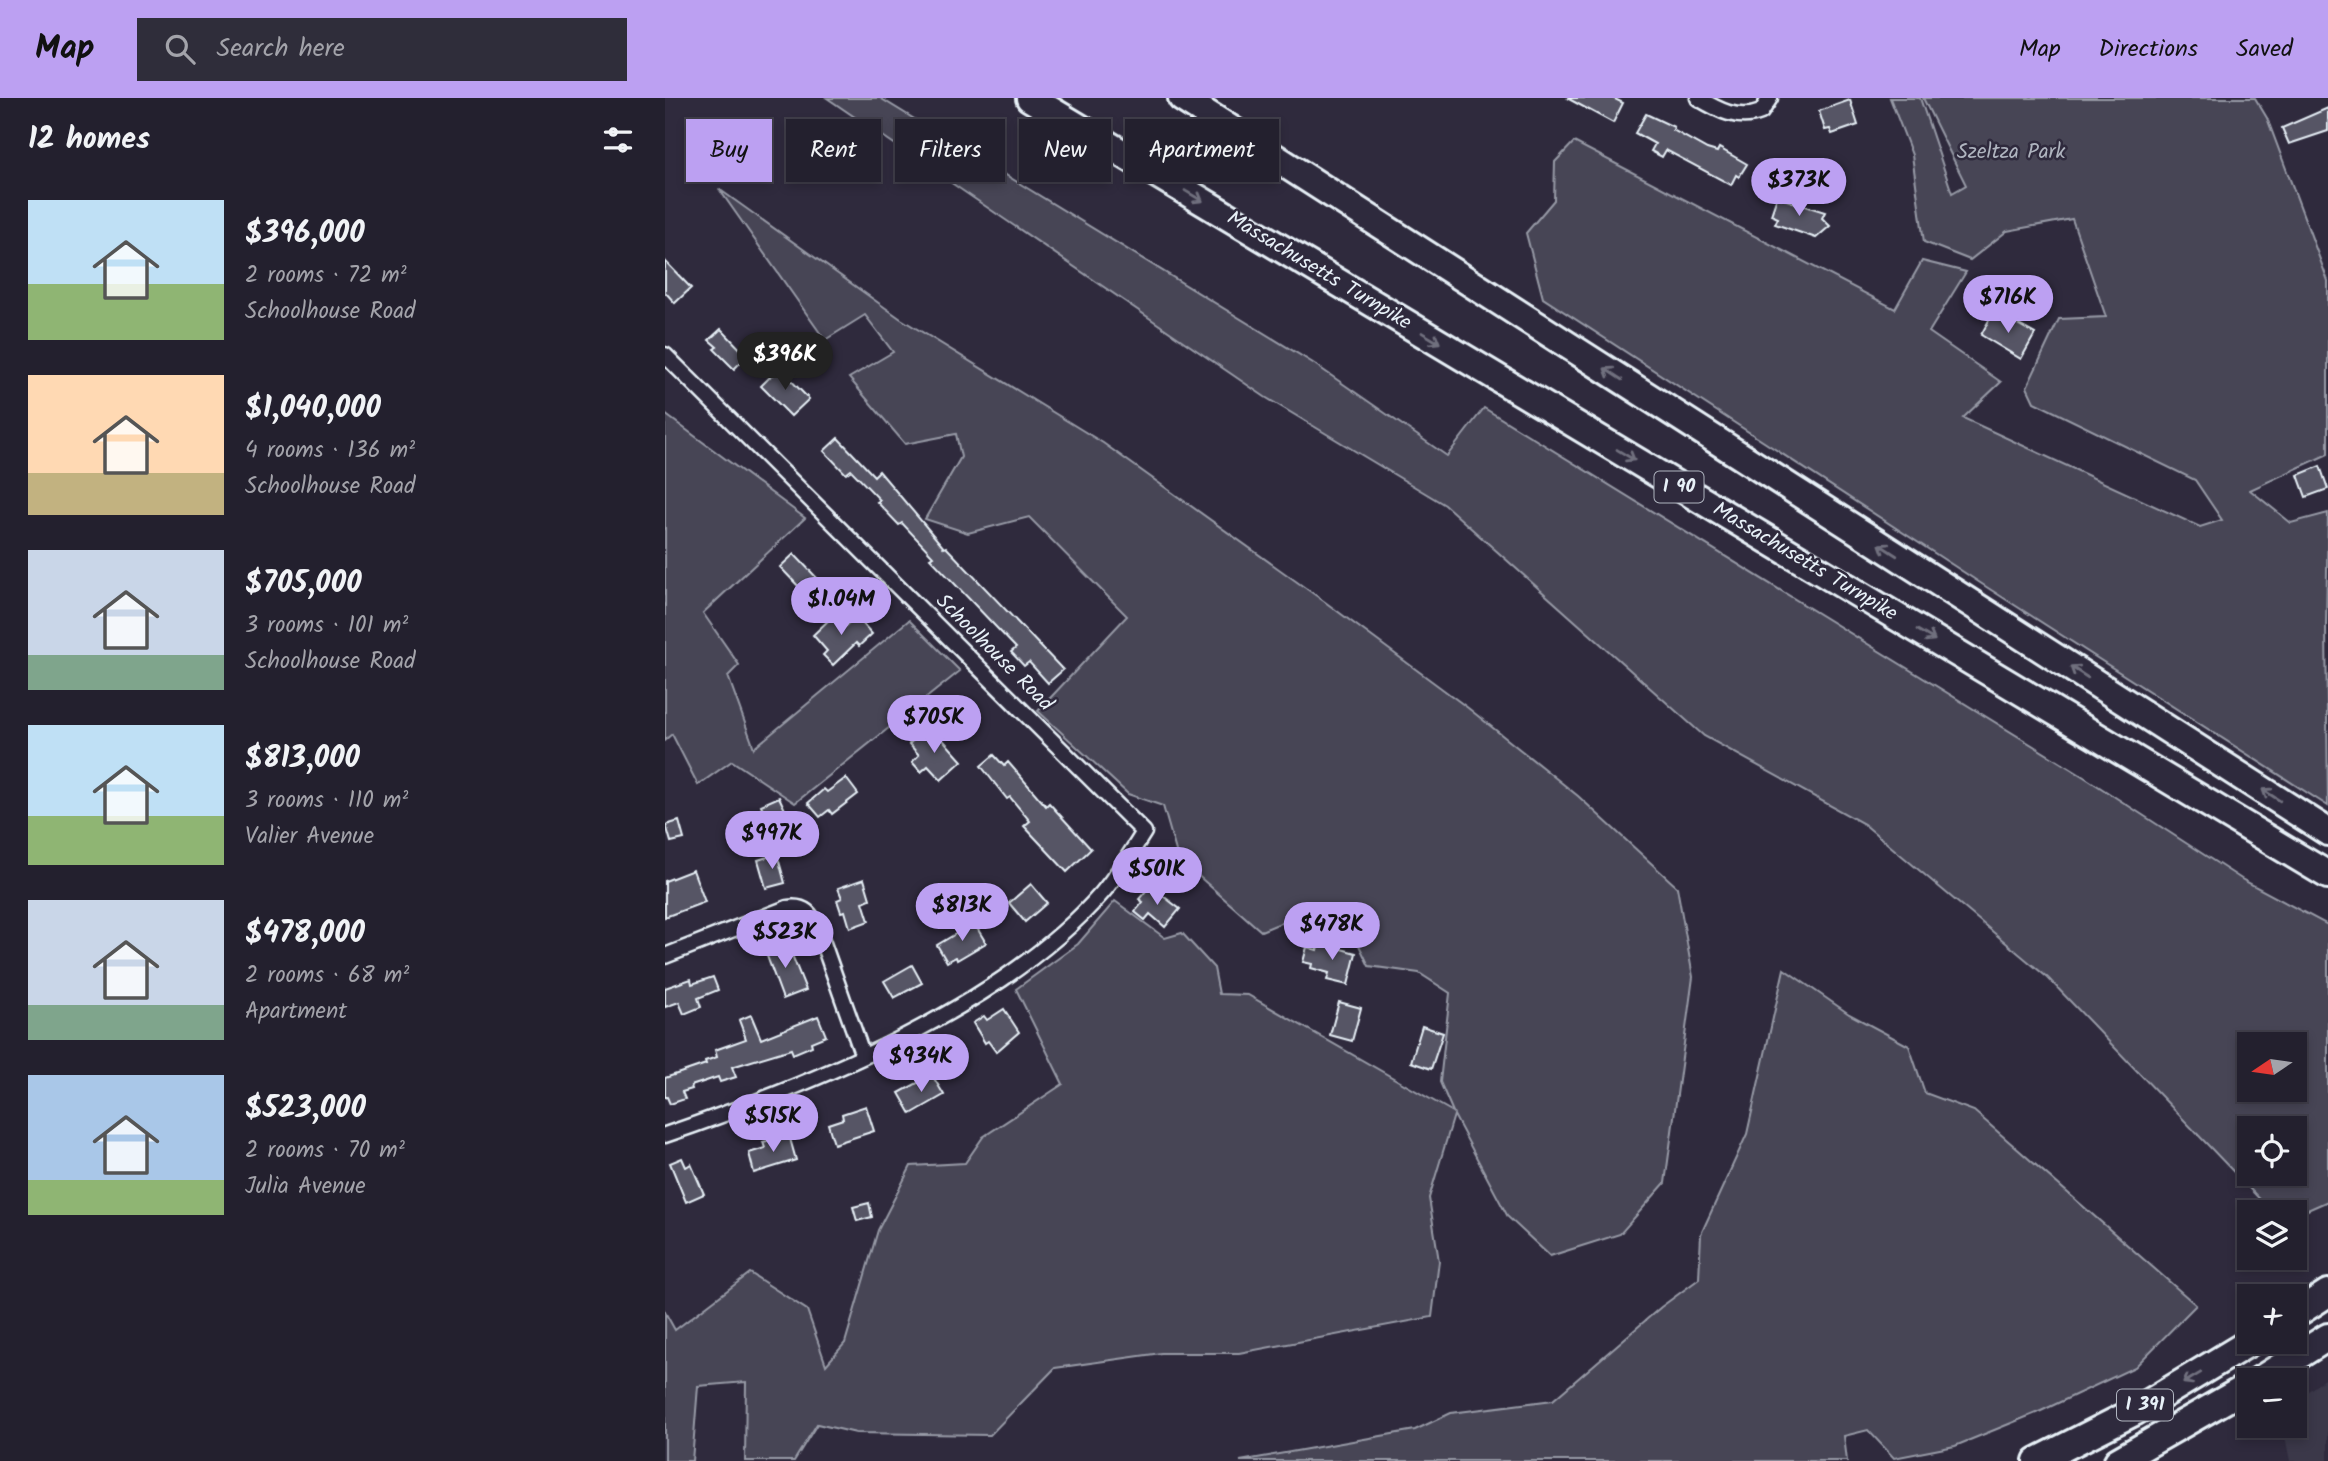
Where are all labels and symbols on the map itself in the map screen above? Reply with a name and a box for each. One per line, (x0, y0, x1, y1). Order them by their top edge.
park label: Szeltza Park (1957, 136, 2065, 169)
pin: $373K (1750, 158, 1848, 218)
one-way arrow (1183, 189, 1203, 203)
street label: Massachusetts Turnpike (1220, 203, 1418, 340)
pin: $716K (1959, 275, 2057, 335)
pin: $396K (736, 332, 834, 392)
one-way arrow (1420, 332, 1440, 346)
one-way arrow (1604, 367, 1624, 381)
one-way arrow (1616, 449, 1636, 463)
road number: I 90 (1655, 472, 1703, 502)
street label: Massachusetts Turnpike (1706, 494, 1904, 631)
one-way arrow (1878, 542, 1898, 556)
pin: $1.04M (784, 578, 898, 637)
street label: Schoolhouse Road (927, 586, 1061, 720)
one-way arrow (1916, 628, 1936, 642)
one-way arrow (2070, 665, 2089, 680)
pin: $705K (885, 696, 983, 755)
one-way arrow (2261, 788, 2281, 802)
pin: $997K (723, 812, 821, 871)
pin: $501K (1108, 848, 1206, 907)
pin: $813K (913, 884, 1011, 943)
pin: $478K (1283, 902, 1381, 962)
pin: $523K (736, 910, 834, 970)
north arrow (2237, 1032, 2307, 1102)
pin: $934K (872, 1034, 970, 1094)
pin: $515K (724, 1094, 822, 1154)
one-way arrow (2182, 1371, 2202, 1385)
road number: I 391 (2117, 1390, 2173, 1420)

